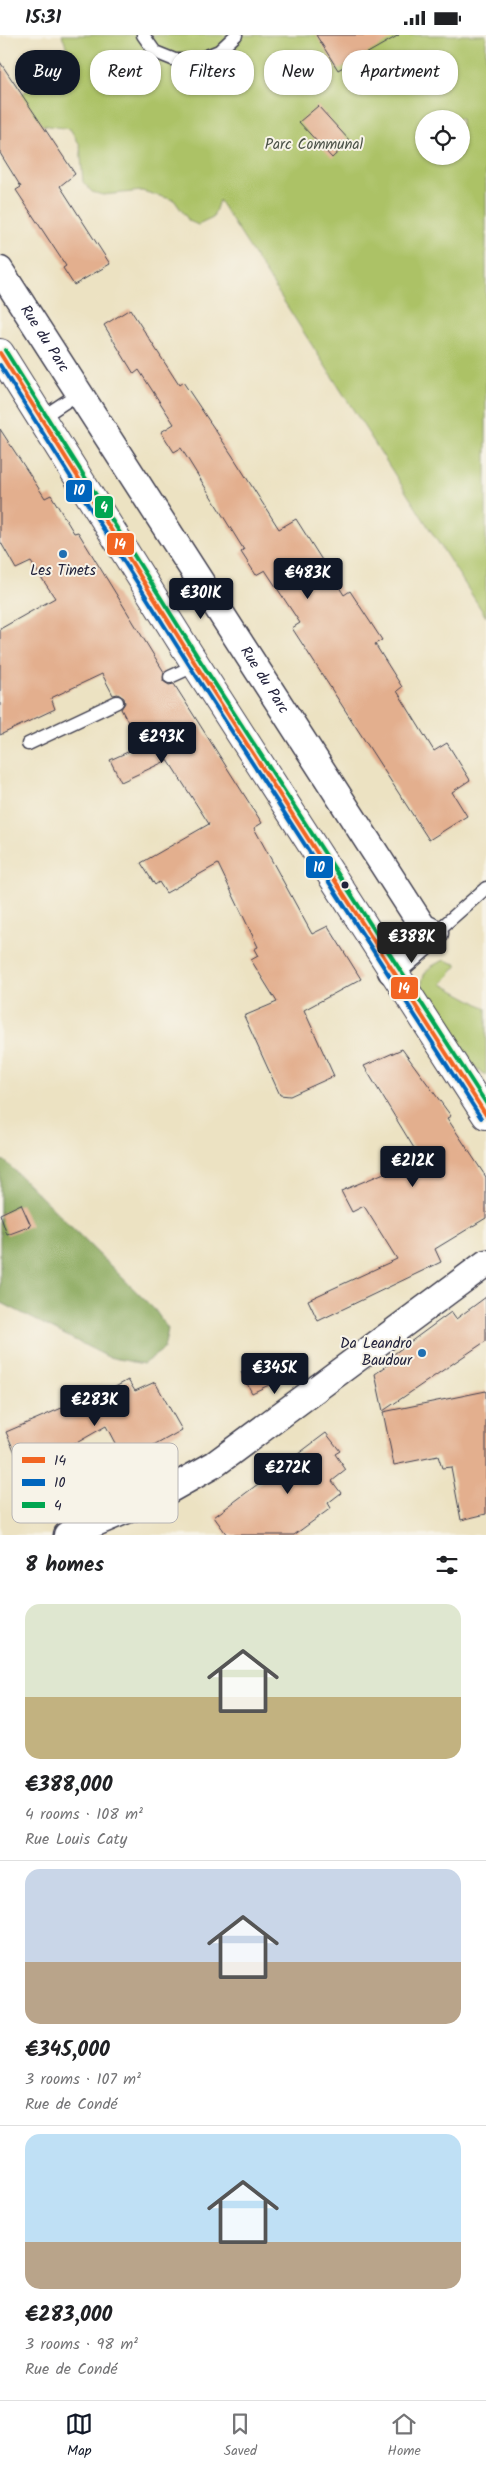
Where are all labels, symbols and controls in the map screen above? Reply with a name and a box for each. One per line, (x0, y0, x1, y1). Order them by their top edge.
text: 15:31 (25, 3, 61, 33)
chip: Buy (15, 50, 80, 95)
chip: Rent (90, 50, 161, 95)
chip: Filters (171, 50, 254, 95)
chip: New (264, 50, 332, 95)
chip: Apartment (342, 50, 458, 95)
map controls (415, 110, 470, 165)
button: locate (415, 110, 470, 165)
park label: Parc Communal (265, 133, 364, 157)
street label: Rue du Parc (14, 300, 75, 378)
line badge: 10 (65, 479, 93, 503)
text: 10 (73, 480, 86, 502)
line badge: 4 (94, 495, 114, 519)
text: 4 (100, 497, 108, 519)
line badge: 14 (106, 532, 135, 556)
text: 14 (114, 534, 126, 556)
marker: Les Tinets (57, 548, 69, 560)
pin: €483K (273, 557, 343, 600)
place label: Les Tinets (30, 559, 97, 583)
text: €483K (285, 561, 331, 586)
pin: €301K (166, 577, 236, 620)
text: €301K (180, 581, 222, 606)
street label: Rue du Parc (233, 642, 295, 719)
pin: €293K (127, 721, 197, 764)
text: €293K (139, 725, 185, 750)
line badge: 10 (305, 855, 334, 879)
text: 10 (313, 857, 326, 879)
unlabelled marker (340, 880, 350, 890)
pin: €388K (377, 921, 447, 964)
text: €388K (388, 925, 436, 950)
line badge: 14 (390, 976, 419, 1000)
text: 14 (398, 978, 410, 1000)
pin: €212K (378, 1145, 448, 1188)
text: €212K (391, 1149, 435, 1174)
place label: Da Leandro Baudour (340, 1332, 413, 1373)
marker: Da Leandro Baudour (416, 1347, 428, 1359)
pin: €345K (240, 1353, 310, 1395)
text: €345K (252, 1356, 298, 1381)
pin: €283K (60, 1385, 130, 1427)
text: €283K (71, 1388, 119, 1413)
legend (12, 1443, 178, 1523)
text: 14 (54, 1450, 66, 1472)
pin: €272K (253, 1453, 323, 1495)
text: €272K (265, 1456, 311, 1481)
text: 10 (54, 1472, 65, 1494)
text: 4 (54, 1495, 62, 1517)
text: 8 homes (25, 1549, 104, 1582)
icon: filters (433, 1551, 461, 1579)
icon: home (198, 1636, 288, 1726)
text: €388,000 (25, 1769, 112, 1802)
text: 4 rooms · 108 m² (25, 1802, 143, 1827)
text: Rue Louis Caty (25, 1827, 127, 1852)
icon: home (198, 1902, 288, 1992)
text: €345,000 (25, 2034, 110, 2067)
text: 3 rooms · 107 m² (25, 2067, 141, 2092)
text: Rue de Condé (25, 2092, 118, 2117)
icon: home (198, 2167, 288, 2257)
text: €283,000 (25, 2299, 112, 2332)
text: 3 rooms · 98 m² (25, 2332, 138, 2357)
text: Rue de Condé (25, 2357, 118, 2382)
tab: Map (65, 2410, 93, 2462)
tab: Saved (224, 2410, 257, 2462)
tab: Home (388, 2410, 421, 2462)

